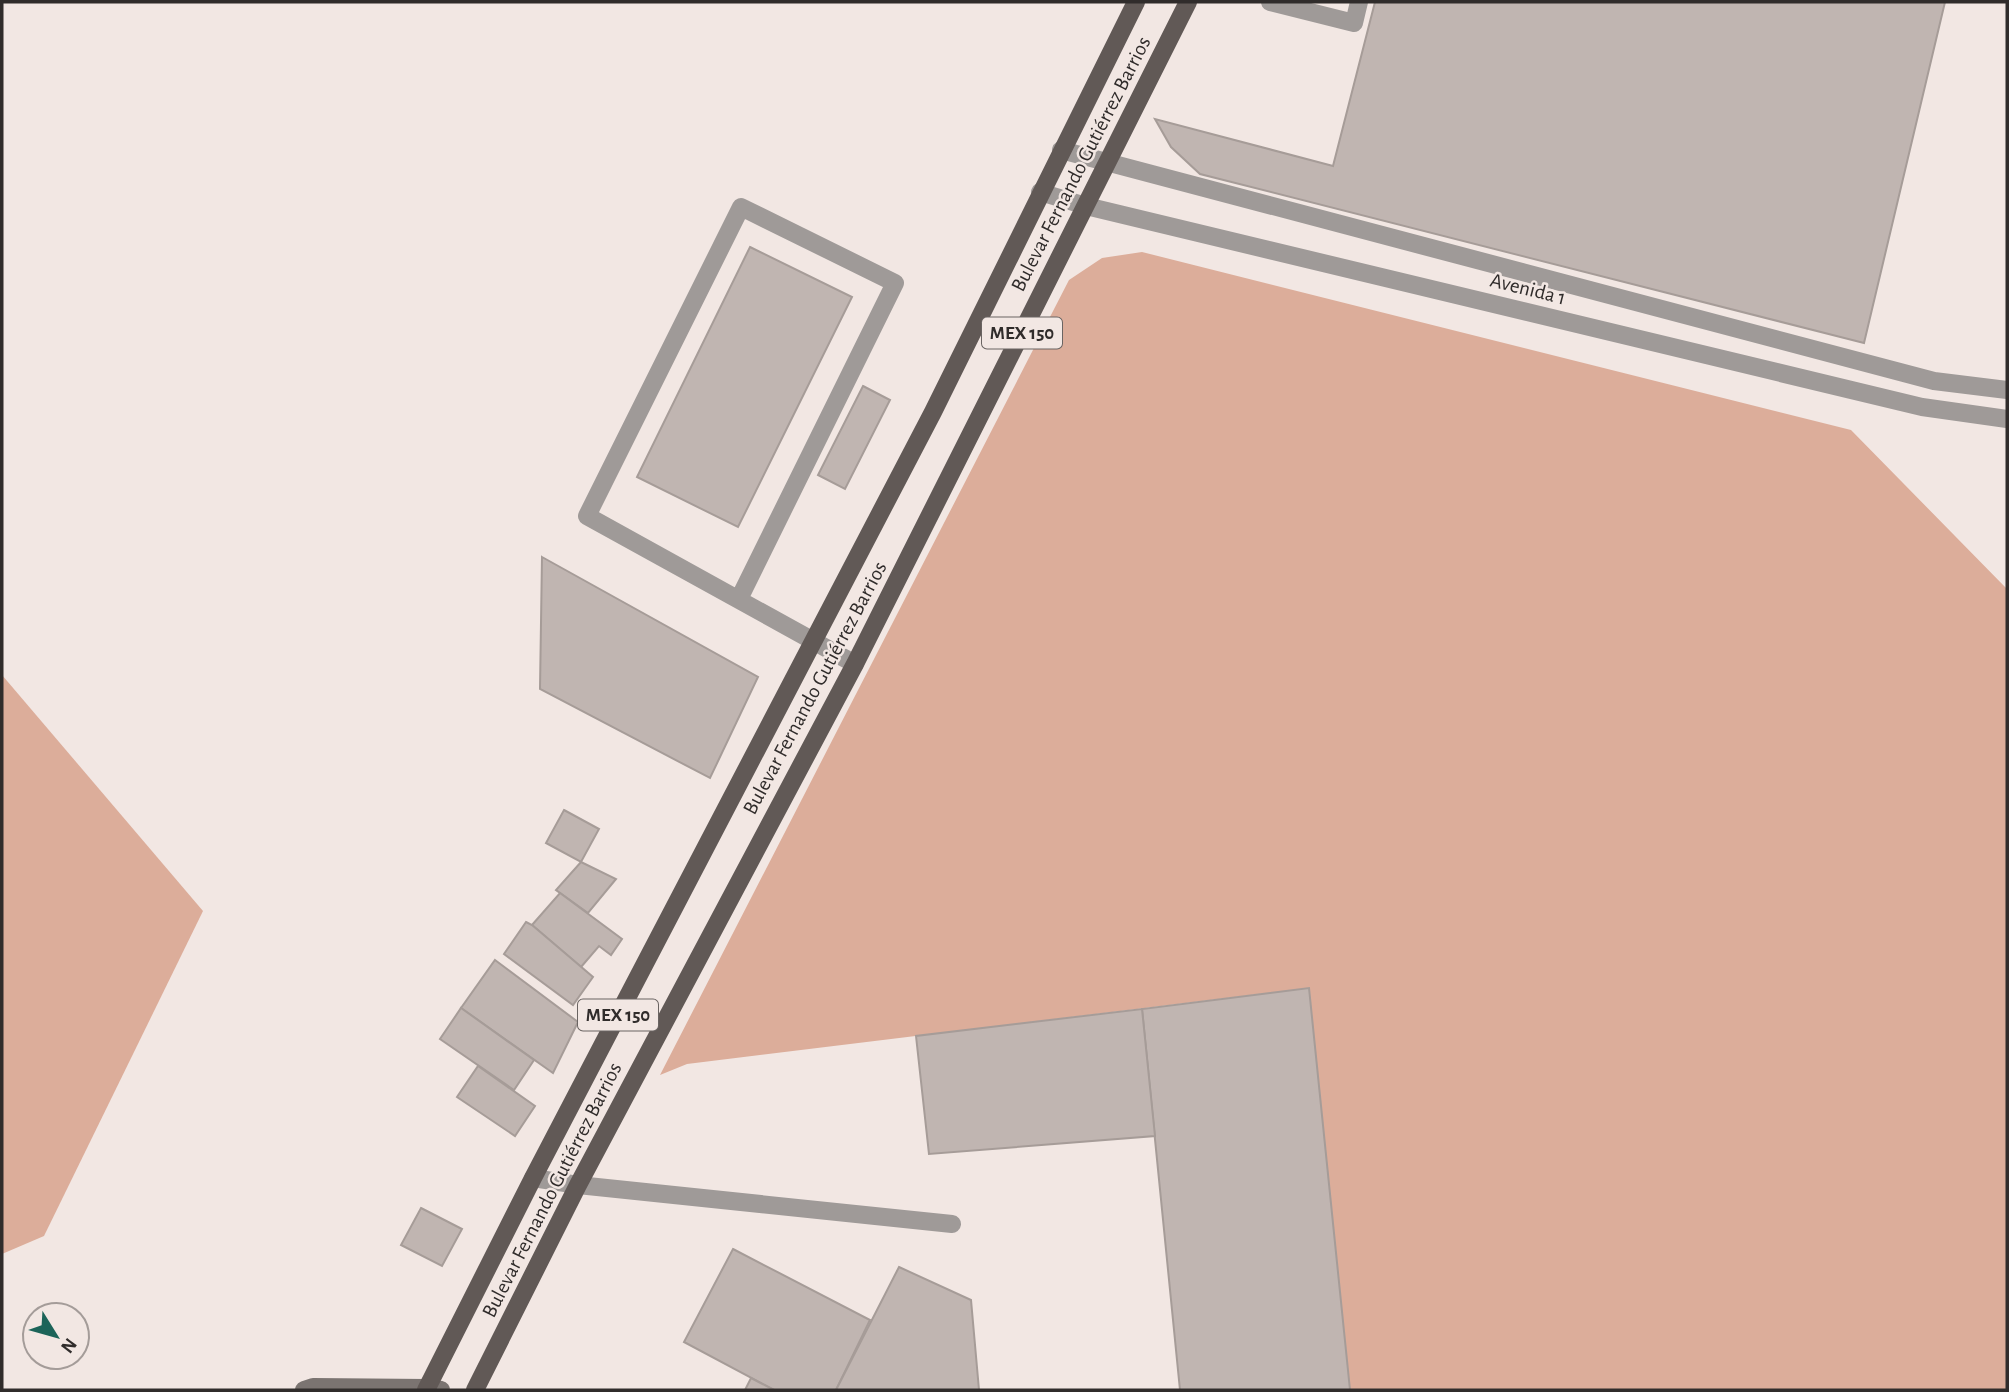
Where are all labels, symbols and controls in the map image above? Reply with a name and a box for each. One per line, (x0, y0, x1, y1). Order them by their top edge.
street label: Bulevar Fernando Gutiérrez Barrios (1007, 33, 1155, 295)
street label: Avenida 1 (1488, 269, 1568, 309)
road number: MEX 150 (982, 318, 1062, 348)
street label: Bulevar Fernando Gutiérrez Barrios (739, 558, 891, 818)
road number: MEX 150 (578, 1000, 658, 1030)
street label: Bulevar Fernando Gutiérrez Barrios (478, 1059, 626, 1321)
north arrow (21, 1301, 91, 1371)
text: N (57, 1334, 80, 1356)

